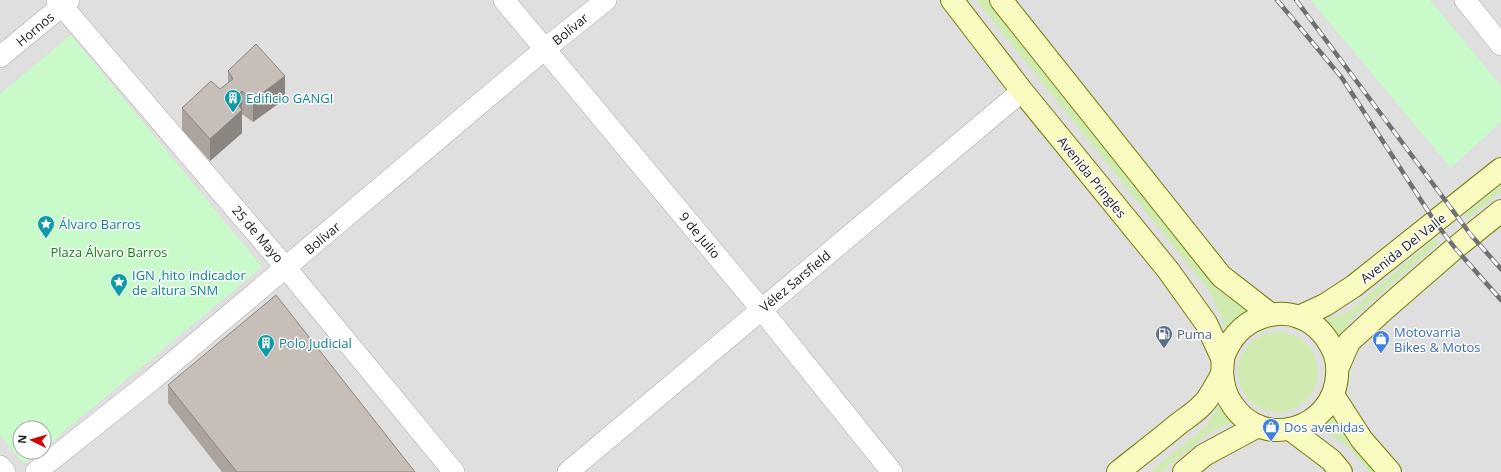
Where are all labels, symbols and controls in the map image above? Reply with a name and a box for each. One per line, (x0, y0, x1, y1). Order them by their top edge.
street label: Hornos (12, 8, 58, 50)
street label: Bolívar (548, 8, 592, 49)
building icon: Edificio GANGI (223, 88, 243, 113)
place label: Edificio GANGI (246, 89, 333, 107)
street label: Avenida Pringles (1054, 132, 1130, 222)
street label: 25 de Mayo (228, 202, 288, 267)
street label: 9 de Julio (675, 208, 725, 262)
street label: Avenida Del Valle (1356, 209, 1450, 287)
place icon: Álvaro Barros (36, 214, 56, 239)
place label: Álvaro Barros (59, 215, 141, 233)
street label: Bolívar (300, 217, 344, 258)
park label: Plaza Álvaro Barros (50, 243, 168, 261)
street label: Vélez Sarsfield (756, 246, 834, 316)
place label: IGN ,hito indicador de altura SNM (132, 266, 246, 299)
place icon: IGN ,hito indicador de altura SNM (109, 272, 129, 297)
place label: Motovarria Bikes & Motos (1394, 323, 1480, 356)
fuel station icon: Puma (1154, 324, 1174, 349)
place label: Puma (1177, 325, 1212, 343)
shop icon: Motovarria Bikes & Motos (1371, 329, 1391, 354)
building icon: Polo Judicial (256, 333, 276, 358)
place label: Polo Judicial (279, 334, 352, 352)
shop icon: Dos avenidas (1261, 417, 1281, 442)
place label: Dos avenidas (1284, 418, 1364, 436)
north arrow (12, 420, 52, 460)
text: N (14, 434, 29, 444)

